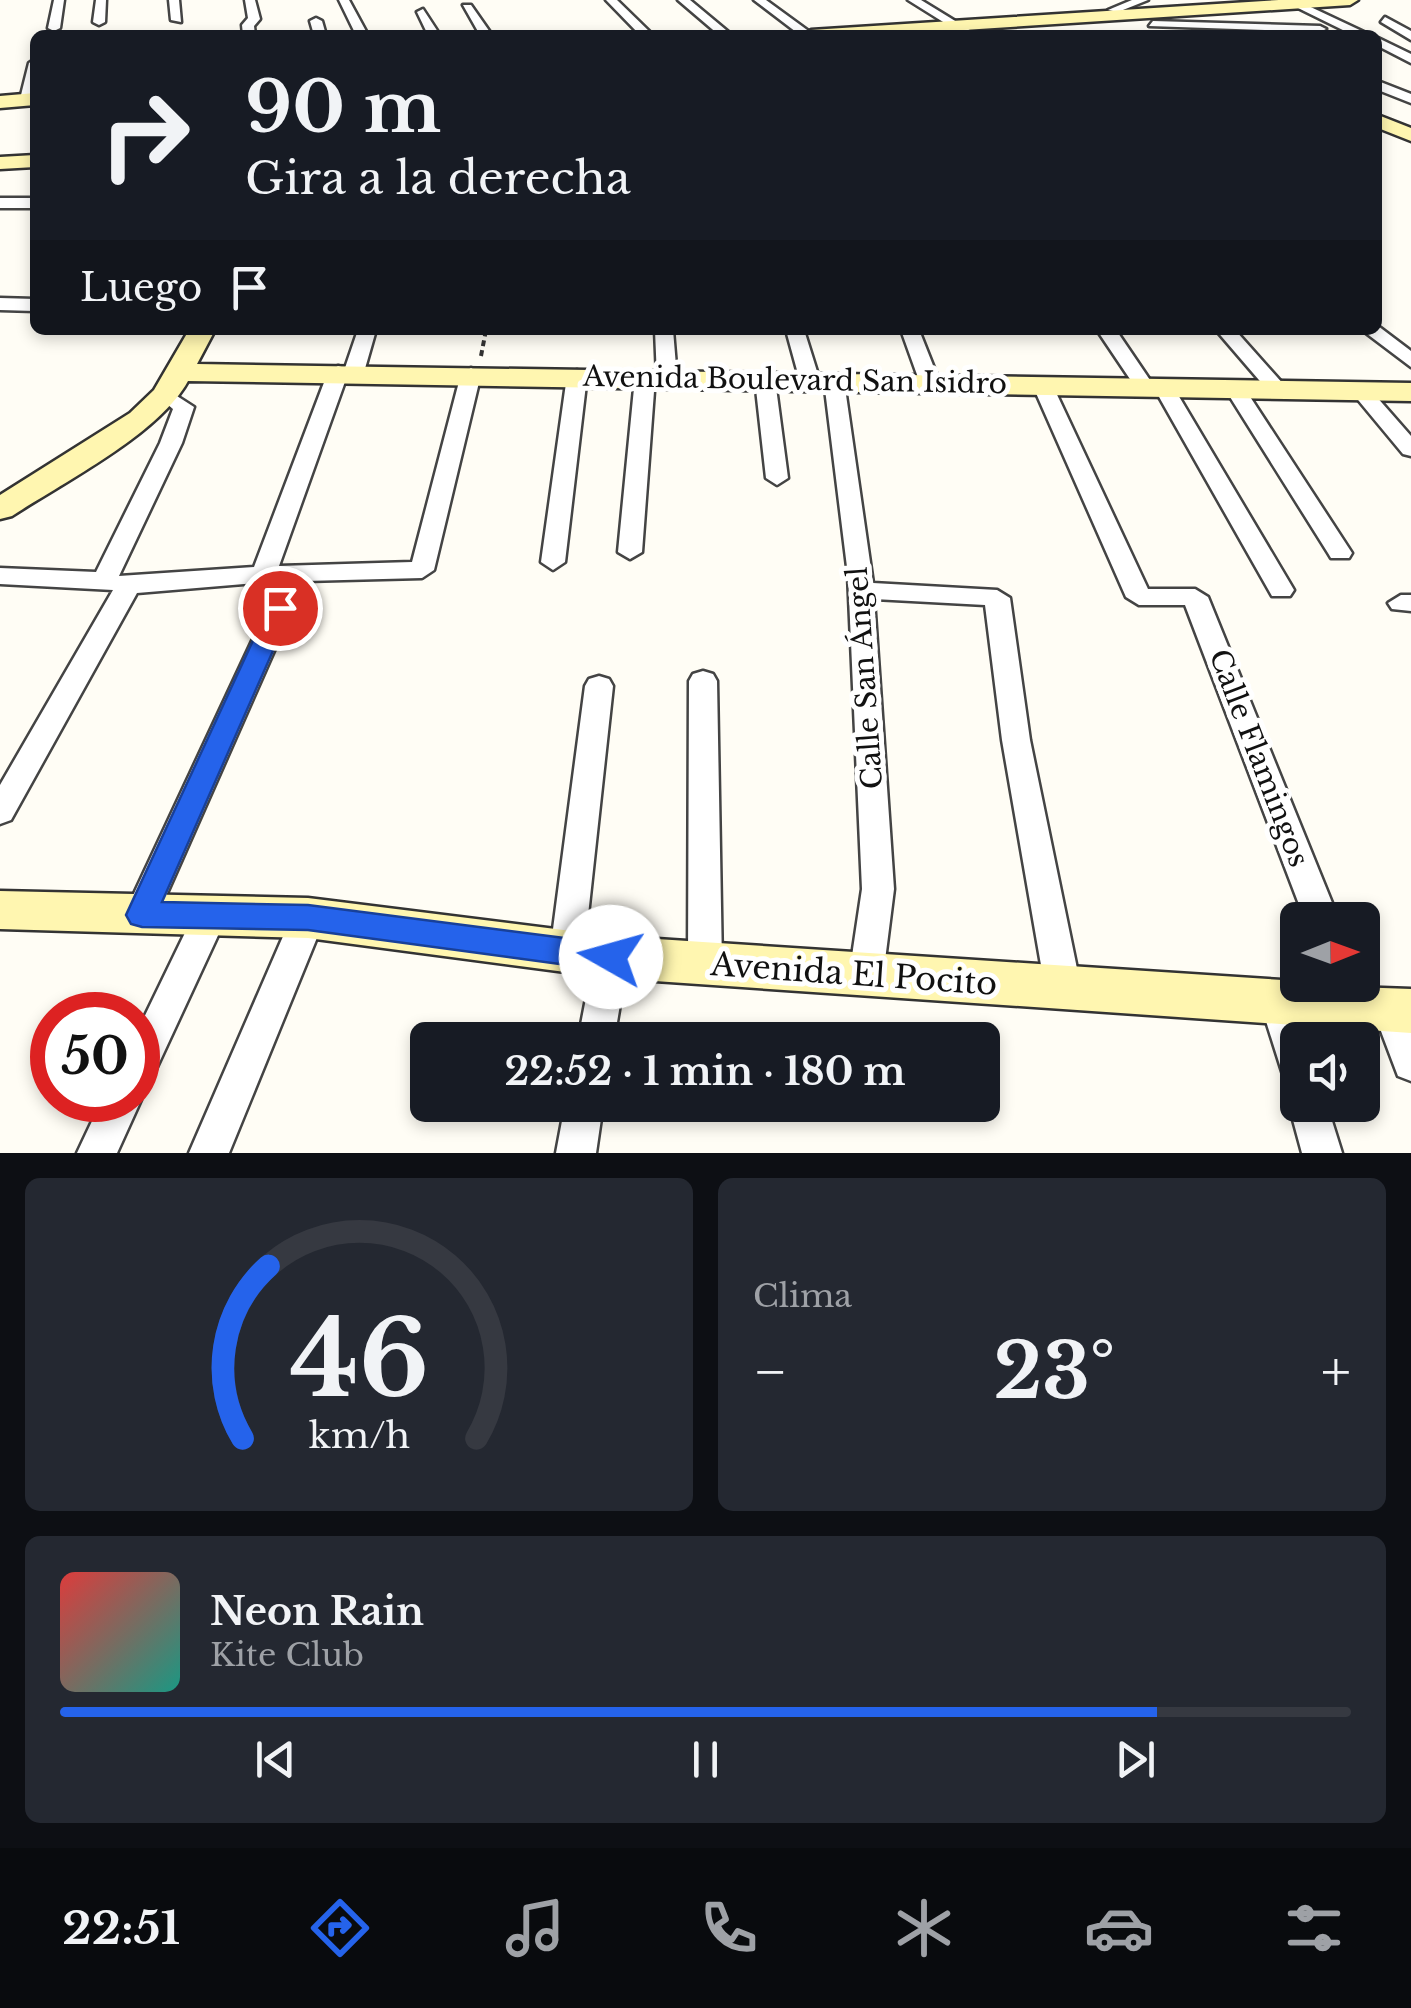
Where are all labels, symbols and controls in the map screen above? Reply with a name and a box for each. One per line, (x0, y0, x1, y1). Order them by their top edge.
text: 90 m (245, 64, 441, 151)
icon: right (80, 70, 210, 200)
text: Gira a la derecha (245, 150, 631, 206)
icon: arrive (222, 260, 277, 315)
text: Luego (80, 264, 202, 311)
street label: Avenida Boulevard San Isidro (582, 359, 1007, 401)
pin (238, 566, 323, 651)
street label: Calle San Ángel (840, 566, 890, 790)
icon: arrive (253, 581, 308, 636)
street label: Calle Flamingos (1201, 644, 1317, 872)
north arrow (1280, 902, 1380, 1002)
map controls (1280, 902, 1380, 1122)
position arrow (559, 905, 663, 1009)
street label: Avenida El Pocito (708, 944, 999, 1004)
speed limit sign: 50 (30, 992, 160, 1122)
button: sound (1280, 1022, 1380, 1122)
text: 22:52 · 1 min · 180 m (505, 1048, 905, 1095)
text: Clima (753, 1276, 852, 1316)
text: 46 (289, 1295, 429, 1424)
text: 23° (993, 1325, 1115, 1418)
text: − (753, 1338, 788, 1406)
text: + (1321, 1338, 1351, 1406)
text: km/h (308, 1413, 410, 1458)
text: Neon Rain (210, 1588, 424, 1635)
text: Kite Club (210, 1635, 364, 1675)
icon: previous (248, 1732, 303, 1787)
icon: pause (678, 1732, 733, 1787)
icon: next (1108, 1732, 1163, 1787)
icon: directions (305, 1893, 375, 1963)
icon: music (500, 1893, 570, 1963)
icon: phone (694, 1893, 764, 1963)
icon: climate (889, 1893, 959, 1963)
icon: car (1084, 1893, 1154, 1963)
icon: filters (1279, 1893, 1349, 1963)
text: 22:51 (62, 1900, 180, 1956)

